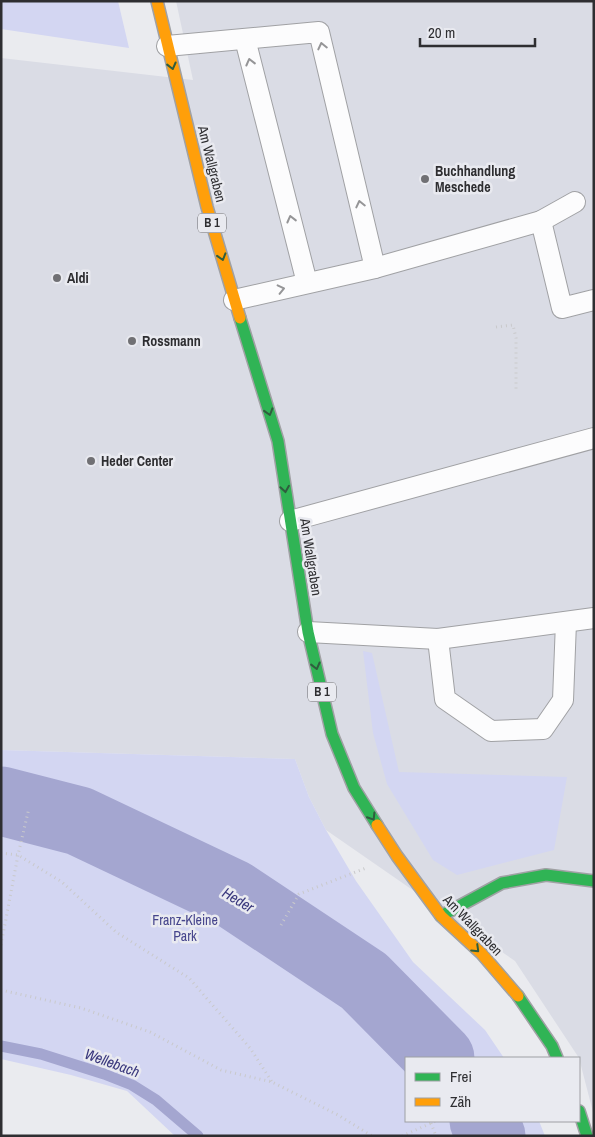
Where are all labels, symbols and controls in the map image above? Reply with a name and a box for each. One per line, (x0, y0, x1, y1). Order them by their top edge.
scale bar (420, 15, 535, 47)
text: 20 m (428, 22, 455, 43)
one-way arrow (317, 41, 328, 50)
one-way arrow (246, 58, 256, 66)
one-way arrow (166, 61, 177, 70)
street label: Am Wallgraben (194, 123, 230, 204)
place label: Buchhandlung Meschede (435, 162, 515, 196)
marker: Buchhandlung Meschede (419, 173, 431, 185)
one-way arrow (355, 199, 366, 208)
road number: B 1 (198, 214, 226, 232)
one-way arrow (286, 215, 297, 224)
one-way arrow (217, 252, 227, 260)
place label: Aldi (67, 269, 89, 287)
marker: Aldi (51, 272, 63, 284)
one-way arrow (277, 284, 286, 295)
place label: Rossmann (142, 332, 201, 350)
marker: Rossmann (126, 335, 138, 347)
one-way arrow (263, 408, 273, 416)
place label: Heder Center (101, 452, 174, 470)
marker: Heder Center (85, 455, 97, 467)
one-way arrow (279, 485, 290, 493)
street label: Am Wallgraben (296, 516, 326, 597)
one-way arrow (310, 662, 321, 671)
road number: B 1 (308, 682, 336, 702)
one-way arrow (366, 812, 376, 821)
water label: Heder (218, 882, 259, 918)
street label: Am Wallgraben (439, 890, 507, 959)
park label: Franz-Kleine Park (152, 911, 218, 945)
one-way arrow (471, 943, 480, 952)
water label: Wellebach (82, 1043, 143, 1082)
legend (405, 1057, 580, 1122)
text: Frei (450, 1066, 472, 1087)
text: Zäh (450, 1091, 471, 1112)

